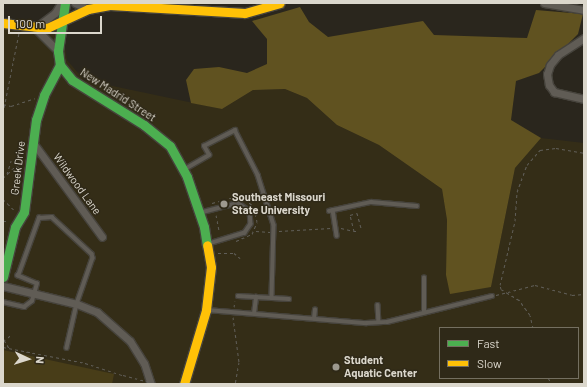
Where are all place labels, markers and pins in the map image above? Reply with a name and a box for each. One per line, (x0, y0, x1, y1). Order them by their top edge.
place label: Southeast Missouri State University (232, 191, 325, 217)
marker: Southeast Missouri State University (219, 199, 229, 209)
place label: Student Aquatic Center (344, 354, 417, 380)
marker: Student Aquatic Center (331, 362, 341, 372)

